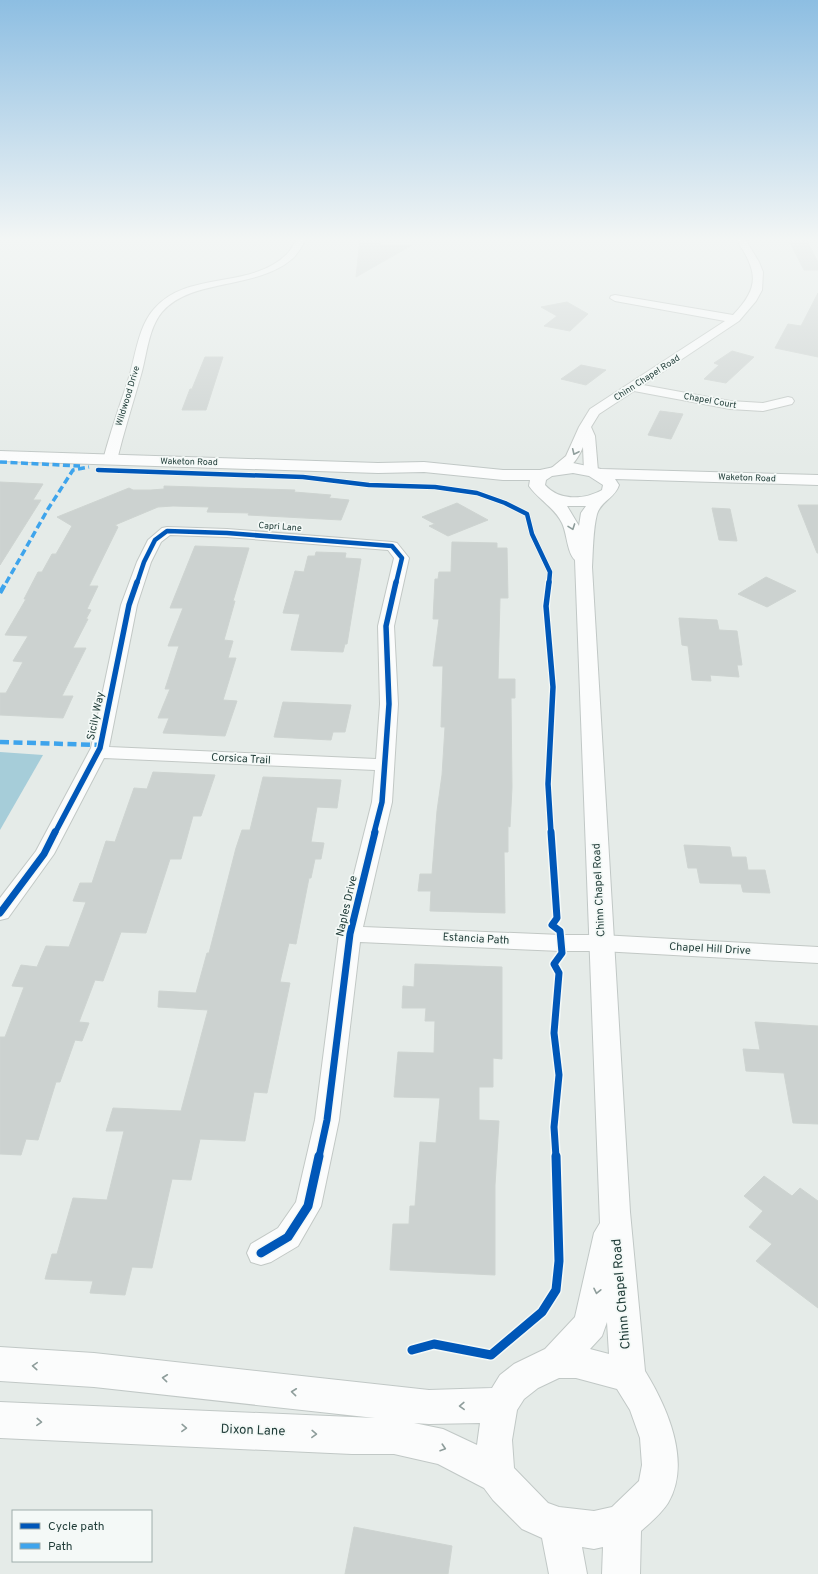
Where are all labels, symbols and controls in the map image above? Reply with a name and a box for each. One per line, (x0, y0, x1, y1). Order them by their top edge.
street label: Chinn Chapel Road (612, 352, 682, 404)
street label: Wildwood Drive (114, 364, 142, 427)
street label: Chapel Court (683, 391, 737, 411)
one-way arrow (572, 448, 580, 455)
street label: Waketon Road (160, 456, 218, 468)
street label: Waketon Road (718, 471, 776, 485)
street label: Capri Lane (258, 520, 302, 534)
one-way arrow (568, 523, 576, 530)
street label: Sicily Way (84, 690, 108, 742)
street label: Corsica Trail (211, 750, 271, 768)
street label: Chinn Chapel Road (590, 843, 608, 937)
street label: Naples Drive (333, 874, 361, 938)
street label: Estancia Path (442, 930, 510, 948)
street label: Chapel Hill Drive (669, 940, 751, 958)
street label: Chinn Chapel Road (609, 1238, 635, 1350)
one-way arrow (594, 1288, 602, 1295)
one-way arrow (32, 1362, 38, 1371)
one-way arrow (162, 1374, 168, 1383)
one-way arrow (291, 1388, 297, 1397)
one-way arrow (459, 1402, 465, 1410)
one-way arrow (36, 1417, 42, 1426)
street label: Dixon Lane (220, 1422, 286, 1440)
one-way arrow (181, 1424, 187, 1433)
one-way arrow (311, 1430, 317, 1438)
one-way arrow (439, 1443, 446, 1452)
legend (12, 1510, 152, 1562)
text: Cycle path (48, 1519, 105, 1535)
text: Path (48, 1539, 73, 1555)

